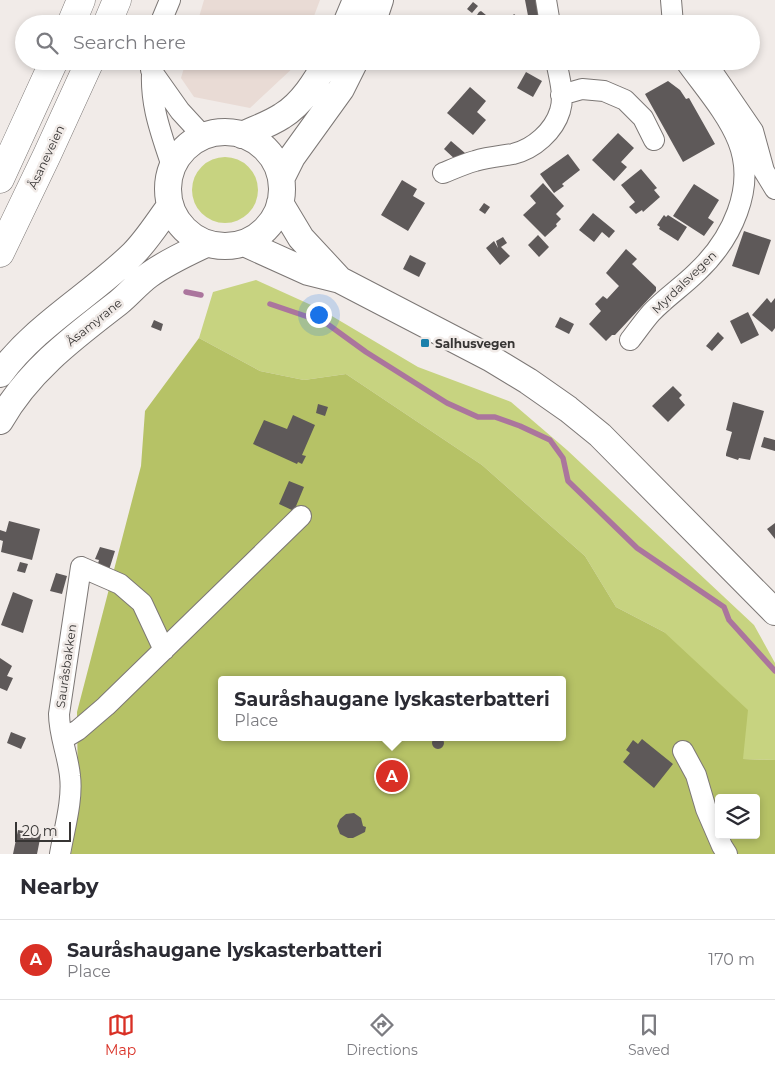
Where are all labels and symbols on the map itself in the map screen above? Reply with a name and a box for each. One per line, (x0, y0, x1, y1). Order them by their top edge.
street label: Åsaneveien (25, 123, 67, 191)
street label: Myrdalsvegen (649, 247, 719, 317)
street label: Åsamyrane (63, 295, 125, 349)
your location (306, 302, 332, 328)
place label: Salhusvegen (435, 336, 515, 351)
marker: Salhusvegen (419, 337, 431, 349)
street label: Sauråsbakken (53, 623, 79, 709)
pin: A (376, 757, 408, 795)
scale bar (15, 819, 71, 842)

